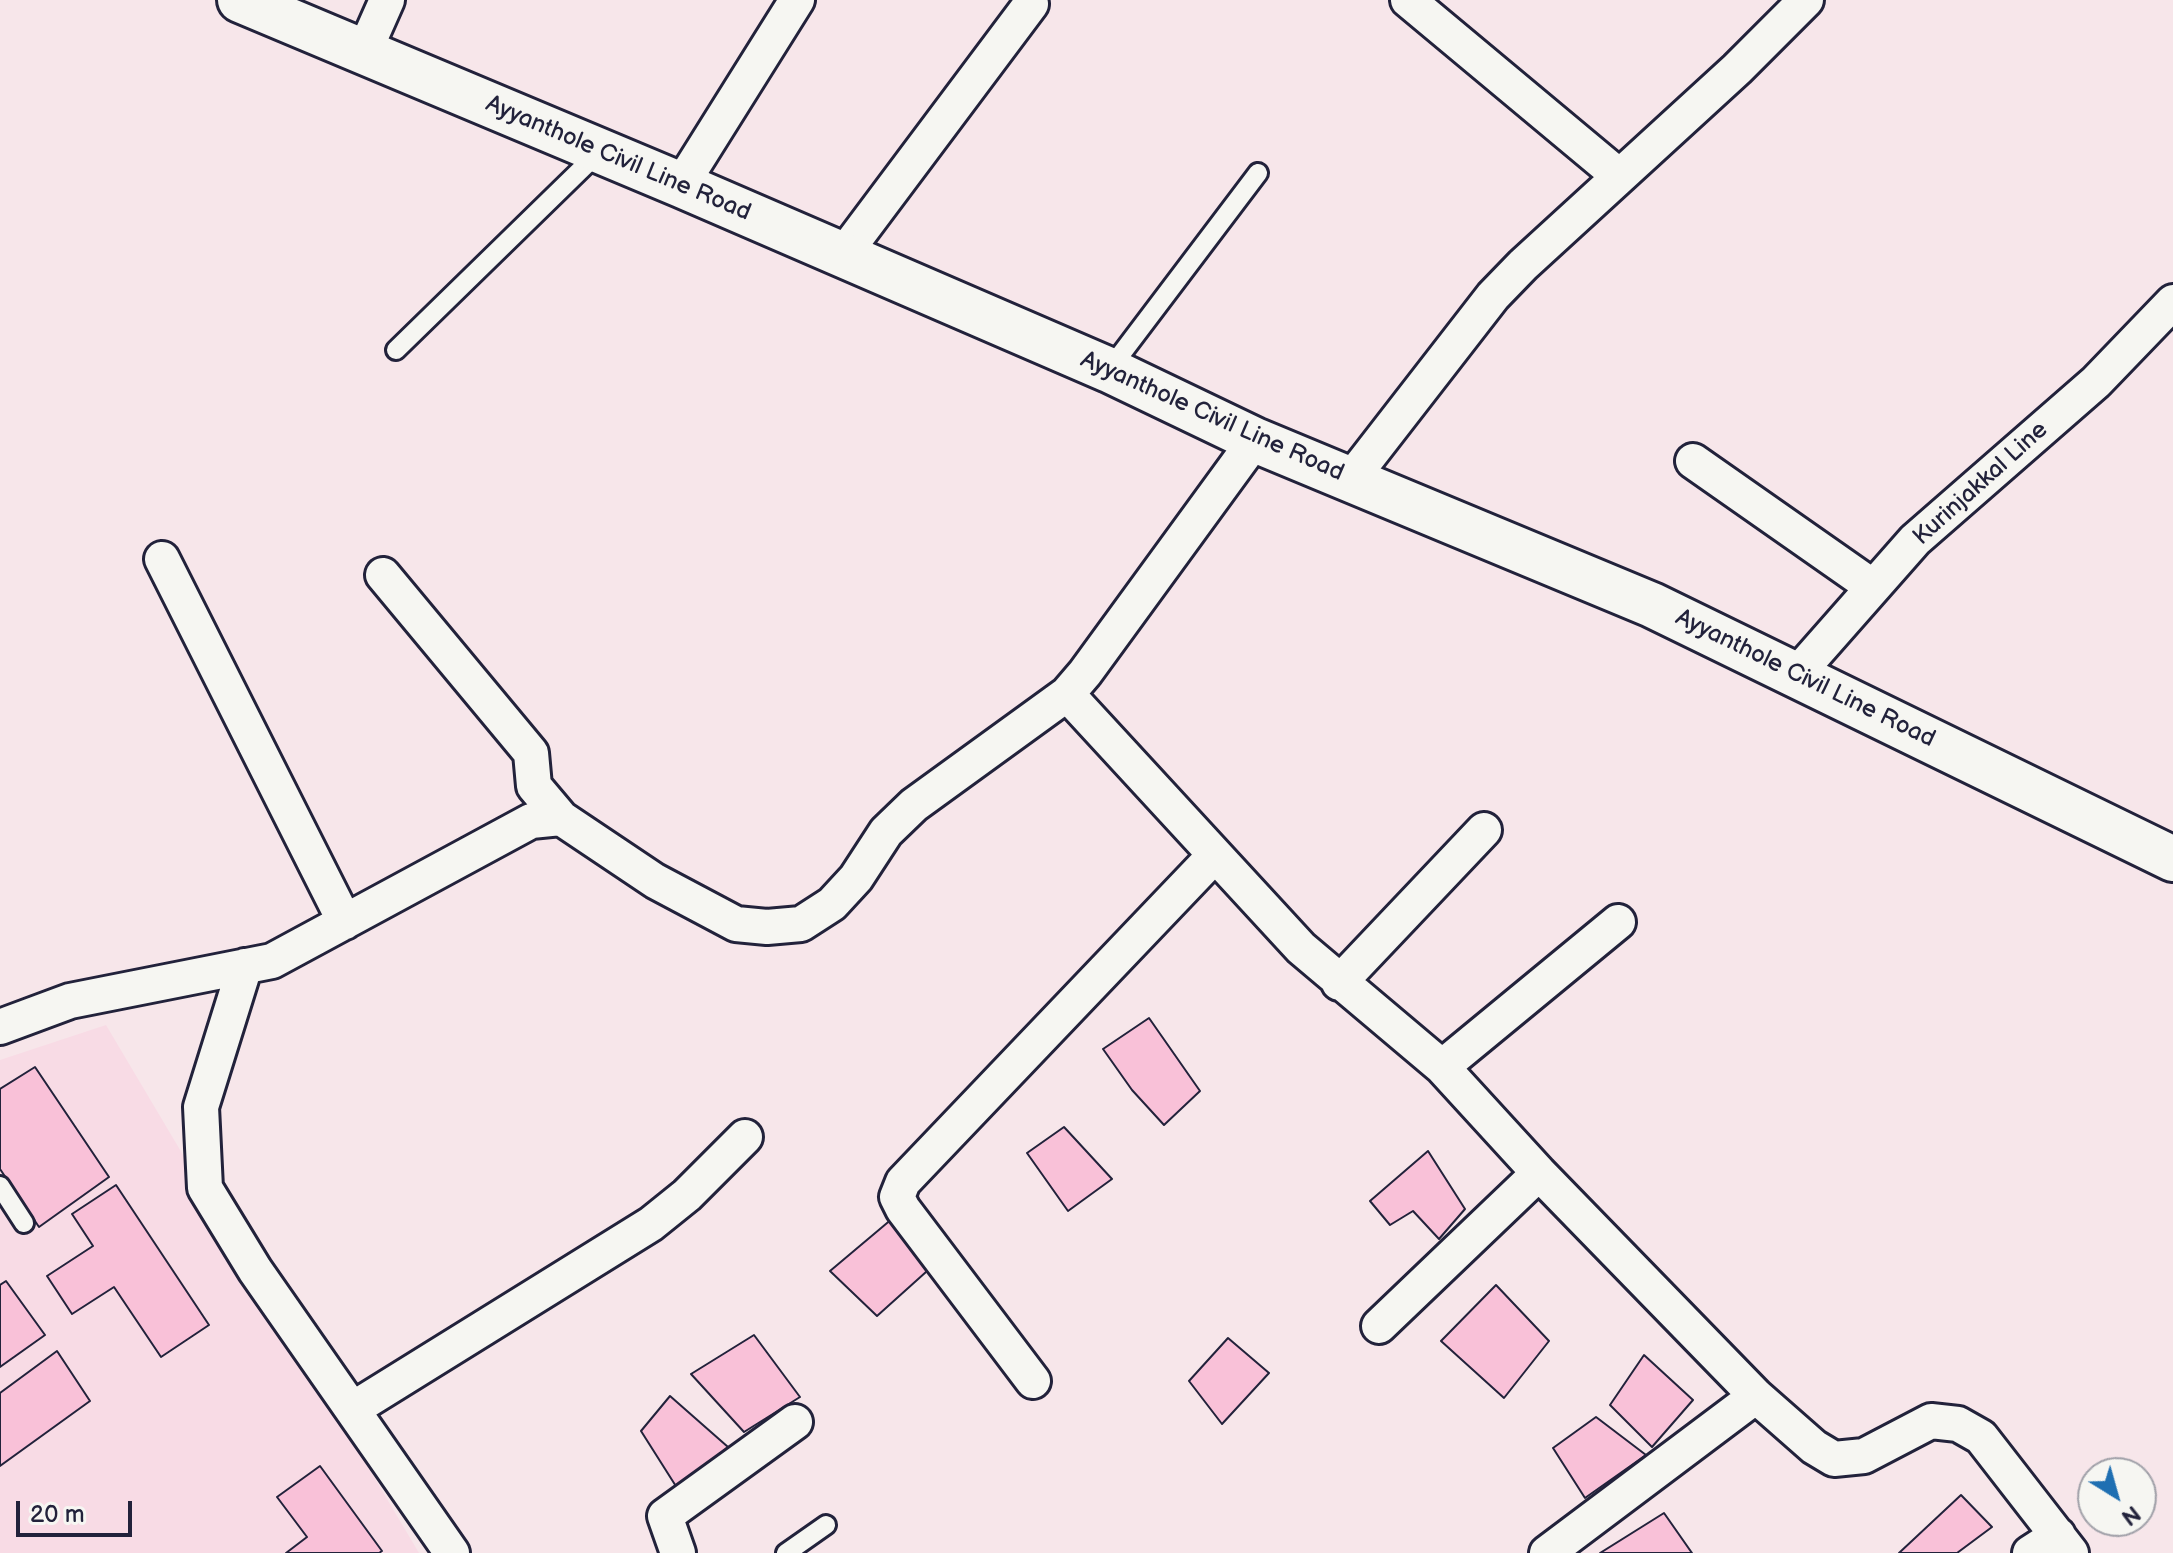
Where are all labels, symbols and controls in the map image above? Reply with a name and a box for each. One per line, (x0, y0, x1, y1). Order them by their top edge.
street label: Ayyanthole Civil Line Road (481, 90, 755, 228)
street label: Ayyanthole Civil Line Road (1076, 346, 1348, 488)
street label: Kurinjakkal Line (1908, 416, 2054, 552)
street label: Ayyanthole Civil Line Road (1671, 604, 1939, 754)
north arrow (2077, 1457, 2157, 1537)
scale bar (20, 1485, 136, 1535)
text: N (2116, 1499, 2145, 1531)
text: 20 m (30, 1500, 85, 1529)

